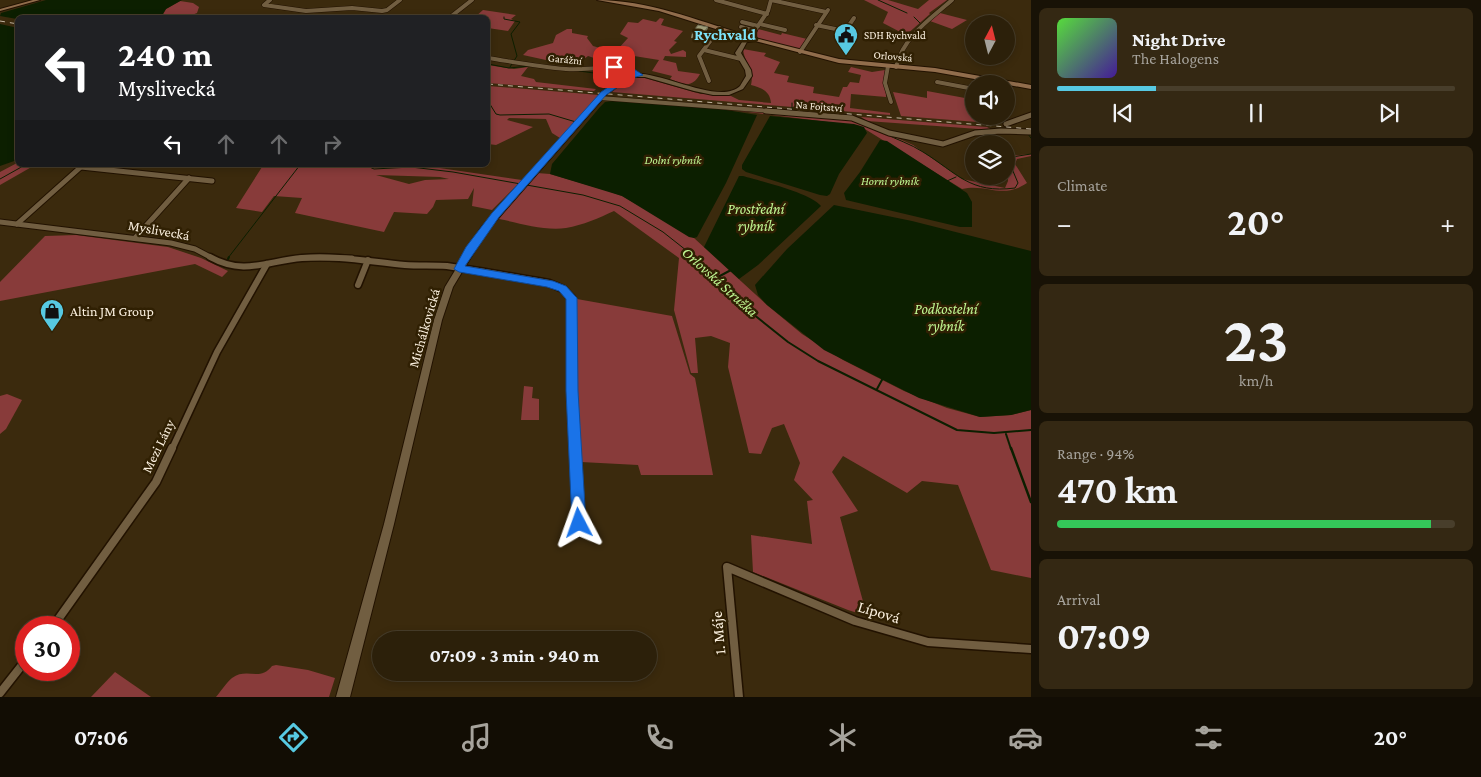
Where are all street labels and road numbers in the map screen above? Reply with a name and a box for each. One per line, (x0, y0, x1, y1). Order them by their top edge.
street label: Orlovská (873, 48, 913, 64)
street label: Garážní (547, 51, 584, 67)
street label: Na Fojtství (795, 98, 844, 115)
street label: Myslivecká (127, 217, 191, 243)
street label: Michálkovická (405, 286, 443, 369)
street label: Mezi Lány (138, 416, 178, 475)
street label: Lípová (856, 598, 903, 628)
street label: 1. Máje (708, 610, 729, 655)

